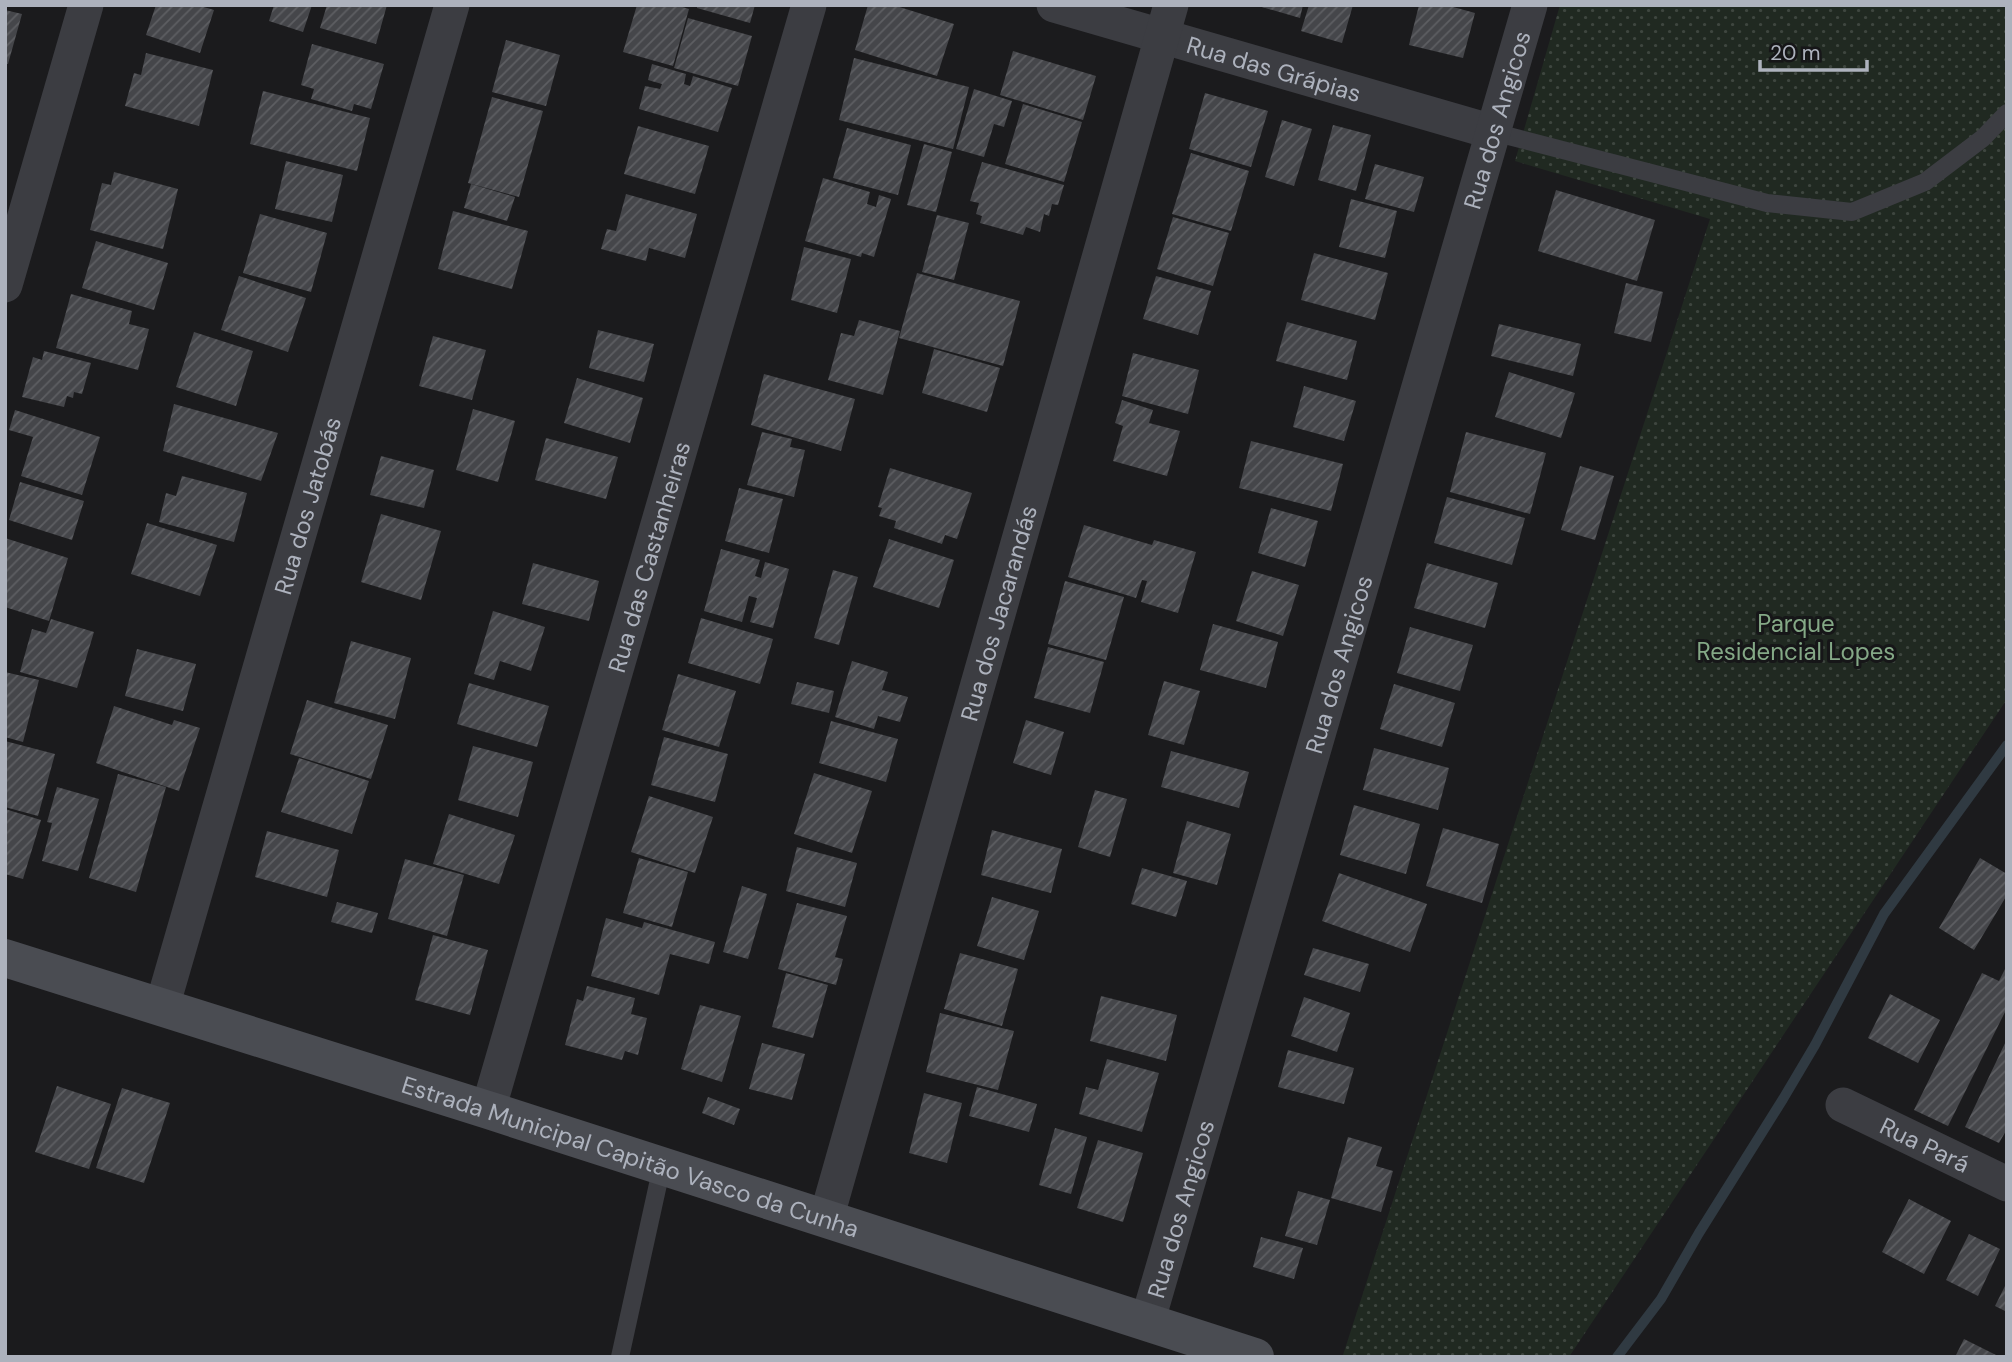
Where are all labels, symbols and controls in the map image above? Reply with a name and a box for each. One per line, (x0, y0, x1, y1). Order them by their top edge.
street label: Rua dos Angicos (1456, 27, 1537, 213)
scale bar (1760, 28, 1867, 72)
street label: Rua das Grápias (1183, 29, 1365, 109)
text: 20 m (1770, 39, 1821, 67)
street label: Rua dos Jatobás (267, 413, 348, 598)
street label: Rua das Castanheiras (600, 438, 697, 676)
street label: Rua dos Jacarandás (953, 501, 1044, 725)
street label: Rua dos Angicos (1298, 572, 1379, 757)
park label: Parque Residencial Lopes (1697, 608, 1895, 667)
street label: Estrada Municipal Capitão Vasco da Cunha (398, 1068, 863, 1244)
street label: Rua Pará (1875, 1110, 1975, 1179)
street label: Rua dos Angicos (1140, 1116, 1221, 1301)

